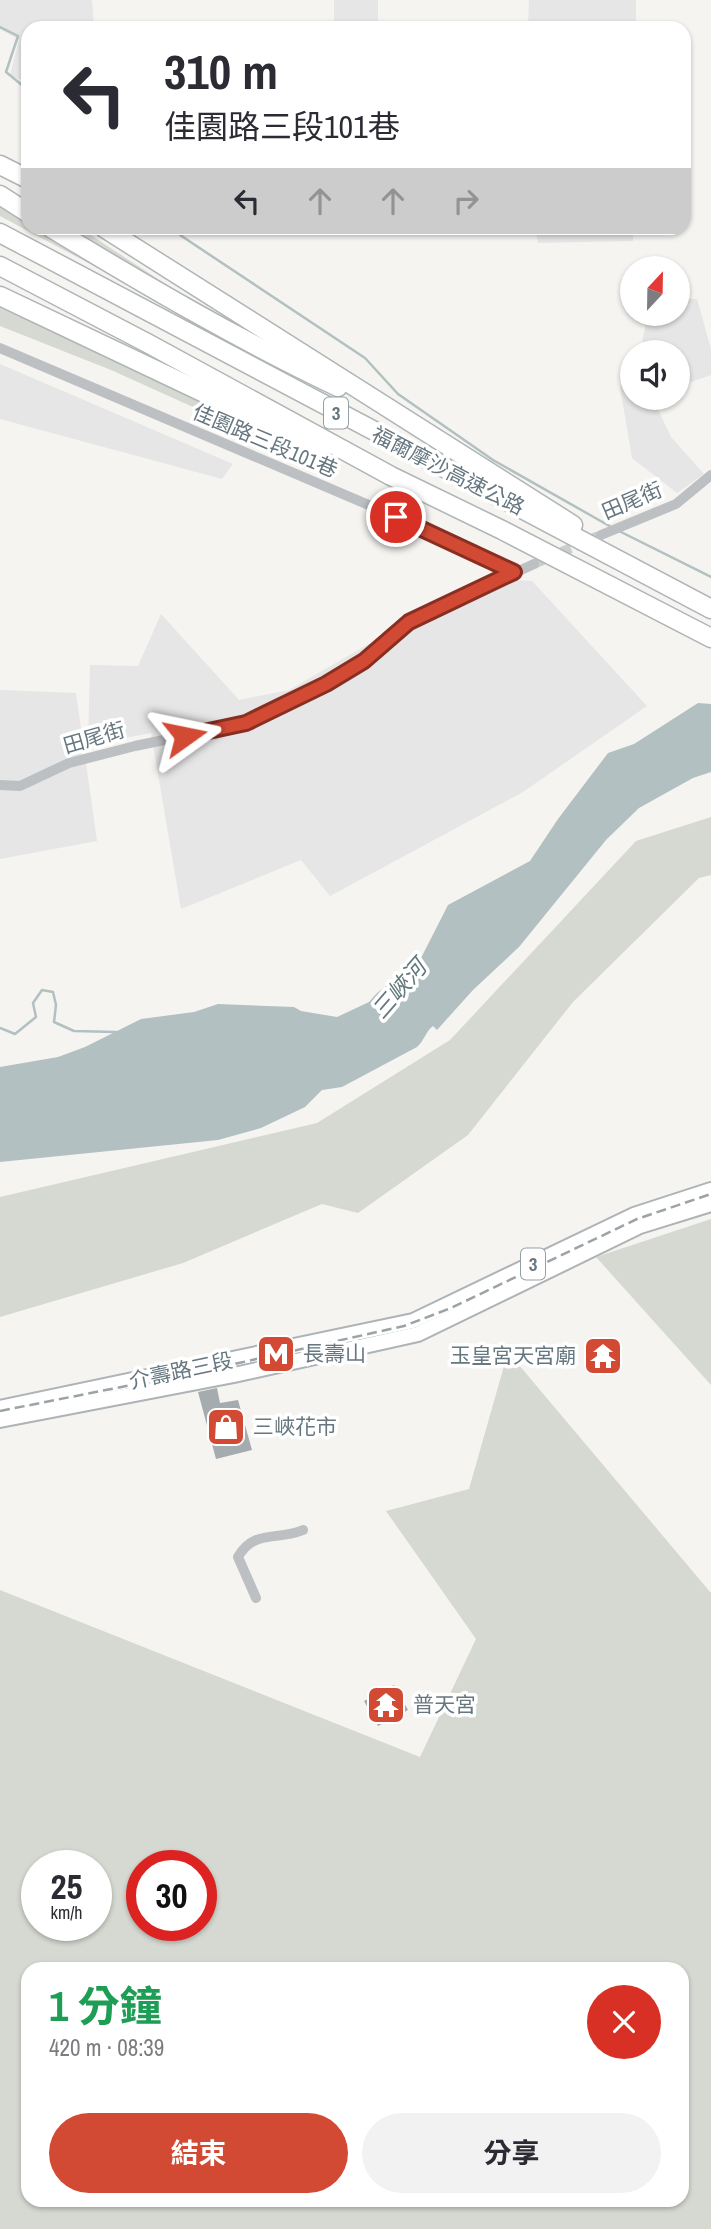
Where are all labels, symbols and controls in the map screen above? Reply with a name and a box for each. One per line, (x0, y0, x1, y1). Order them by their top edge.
text: 310 m (164, 38, 278, 104)
icon: left (49, 49, 140, 140)
text: 佳園路三段101巷 (164, 105, 400, 148)
icon: left (228, 182, 266, 220)
icon: ahead (301, 182, 339, 220)
icon: ahead (374, 182, 412, 220)
icon: right (447, 182, 485, 220)
north arrow (620, 256, 690, 326)
map controls (620, 256, 690, 410)
button: sound (620, 340, 690, 410)
street label: 佳園路三段101巷 (188, 397, 342, 484)
road number: 3 (324, 398, 348, 428)
street label: 福爾摩沙高速公路 (367, 419, 530, 522)
street label: 田尾街 (597, 475, 666, 526)
pin (366, 487, 426, 547)
icon: arrive (377, 498, 415, 536)
position arrow (148, 699, 222, 773)
street label: 田尾街 (60, 715, 128, 760)
water label: 三峽河 (364, 949, 436, 1025)
road number: 3 (521, 1248, 545, 1280)
metro station icon: 長壽山 (255, 1333, 297, 1375)
temple icon: 玉皇宮天宮廟 (582, 1335, 624, 1377)
place label: 長壽山 (303, 1339, 366, 1368)
place label: 玉皇宮天宮廟 (450, 1341, 576, 1370)
street label: 介壽路三段 (127, 1345, 235, 1396)
shop icon: 三峽花市 (205, 1406, 247, 1448)
place label: 三峽花市 (253, 1412, 337, 1441)
temple icon: 普天宮 (365, 1684, 407, 1726)
place label: 普天宮 (413, 1690, 476, 1719)
speed limit sign: 30 (126, 1850, 217, 1941)
text: 25 (51, 1863, 82, 1910)
text: km/h (51, 1900, 83, 1925)
text: 1 分鐘 (49, 1978, 162, 2034)
button: close (587, 1985, 661, 2059)
text: 420 m · 08:39 (49, 2032, 164, 2063)
button: 結束 (49, 2113, 348, 2193)
button: 分享 (362, 2113, 661, 2193)

